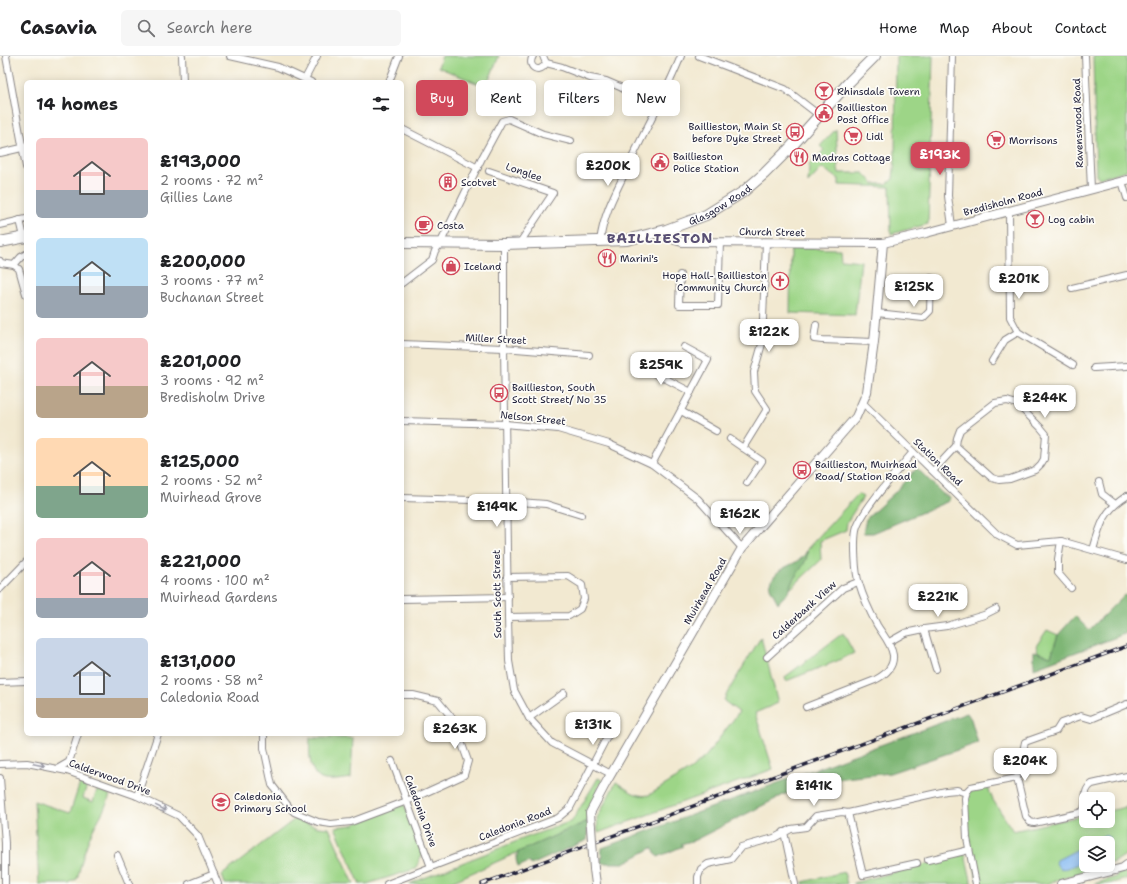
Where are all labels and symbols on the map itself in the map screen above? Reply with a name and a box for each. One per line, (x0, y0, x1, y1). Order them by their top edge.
street label: Ravenswood Road (1070, 77, 1086, 168)
bar icon: Rhinsdale Tavern (814, 81, 834, 101)
place label: Rhinsdale Tavern (837, 85, 920, 98)
place label: Baillieston Post Office (837, 101, 889, 126)
public building icon: Baillieston Post Office (814, 103, 834, 123)
place label: Baillieston, Main St before Dyke Street (689, 120, 782, 145)
bus stop icon: Baillieston, Main St before Dyke Street (785, 122, 805, 142)
supermarket icon: Lidl (843, 126, 863, 146)
place label: Lidl (866, 130, 883, 143)
supermarket icon: Morrisons (986, 130, 1006, 150)
place label: Morrisons (1009, 134, 1058, 147)
pin: £193K (912, 142, 968, 176)
restaurant icon: Madras Cottage (789, 147, 809, 167)
place label: Baillieston Police Station (673, 150, 739, 175)
place label: Madras Cottage (812, 151, 891, 164)
public building icon: Baillieston Police Station (650, 152, 670, 172)
pin: £200K (580, 153, 636, 187)
street label: Longlee (504, 160, 544, 184)
building icon: Scotvet (438, 172, 458, 192)
place label: Scotvet (461, 176, 497, 189)
street label: Glasgow Road (686, 181, 754, 228)
street label: Bredisholm Road (962, 185, 1045, 219)
bar icon: Log cabin (1025, 209, 1045, 229)
place label: Log cabin (1048, 213, 1094, 226)
cafe icon: Costa (414, 215, 434, 235)
place label: Costa (437, 219, 465, 232)
street label: Church Street (739, 225, 805, 239)
district label: BAILLIESTON (607, 229, 713, 247)
restaurant icon: Marini's (597, 248, 617, 268)
place label: Marini's (620, 252, 658, 265)
shop icon: Iceland (441, 256, 461, 276)
place label: Iceland (464, 260, 502, 273)
pin: £201K (991, 266, 1047, 300)
place label: Hope Hall- Baillieston Community Church (662, 269, 767, 294)
church icon: Hope Hall- Baillieston Community Church (770, 271, 790, 291)
pin: £125K (886, 274, 942, 308)
pin: £122K (741, 319, 797, 353)
street label: Miller Street (465, 331, 527, 347)
pin: £259K (633, 352, 689, 386)
place label: Baillieston, South Scott Street/ No 35 (512, 381, 606, 406)
bus stop icon: Baillieston, South Scott Street/ No 35 (489, 383, 509, 403)
pin: £244K (1017, 385, 1073, 419)
street label: Nelson Street (500, 408, 566, 428)
street label: Station Road (911, 435, 966, 489)
place label: Baillieston, Muirhead Road/ Station Road (815, 458, 918, 483)
bus stop icon: Baillieston, Muirhead Road/ Station Road (792, 460, 812, 480)
pin: £149K (469, 494, 525, 528)
pin: £162K (712, 501, 768, 535)
street label: South Scott Street (490, 550, 504, 638)
street label: Muirhead Road (681, 555, 730, 627)
street label: Calderbank View (769, 577, 839, 642)
pin: £221K (910, 584, 966, 618)
pin: £131K (565, 712, 621, 746)
pin: £263K (427, 716, 483, 750)
pin: £204K (997, 748, 1053, 782)
street label: Calderwood Drive (67, 756, 153, 798)
one-way arrow (32, 762, 45, 770)
street label: Caledonia Drive (402, 773, 440, 849)
pin: £141K (786, 773, 842, 807)
place label: Caledonia Primary School (234, 790, 306, 815)
school or university icon: Caledonia Primary School (211, 792, 231, 812)
street label: Caledonia Road (477, 804, 554, 844)
one-way arrow (155, 805, 167, 812)

